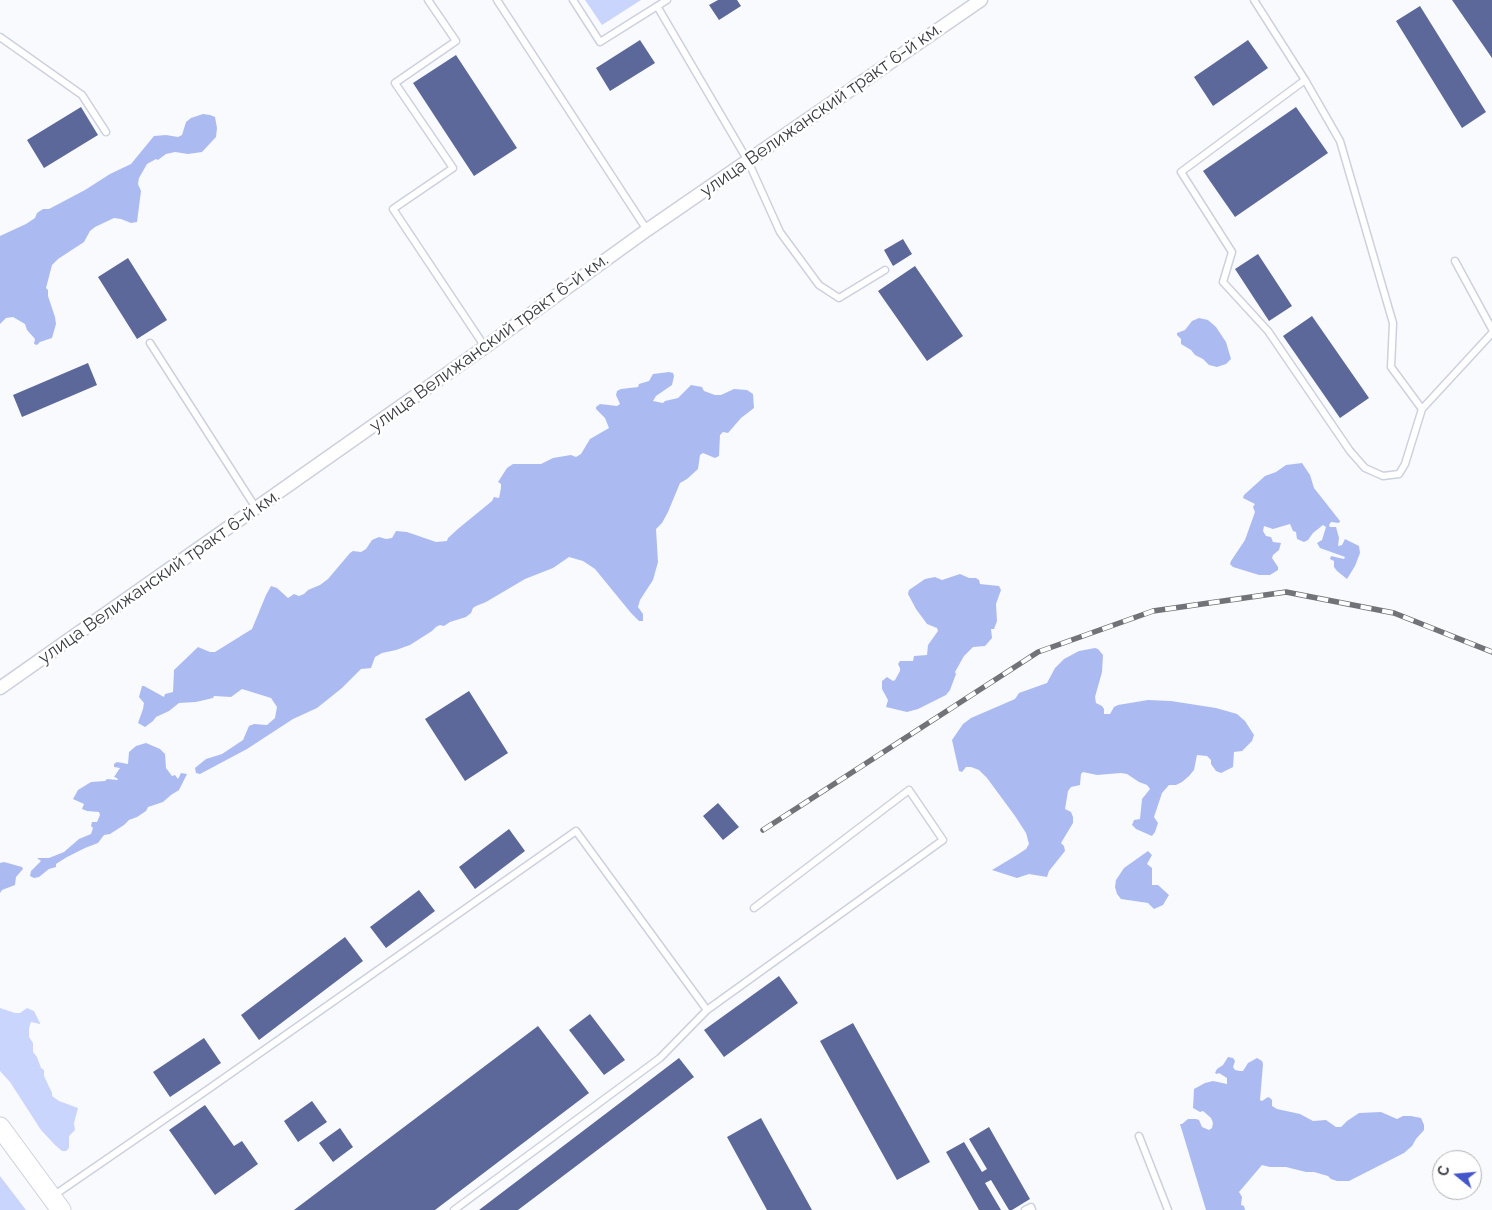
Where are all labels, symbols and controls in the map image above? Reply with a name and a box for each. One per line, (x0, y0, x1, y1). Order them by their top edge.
street label: улица Велижанский тракт 6-й км. (696, 18, 946, 202)
street label: улица Велижанский тракт 6-й км. (365, 249, 613, 437)
street label: улица Велижанский тракт 6-й км. (34, 485, 284, 669)
north arrow (1432, 1150, 1482, 1200)
text: С (1435, 1164, 1453, 1178)

